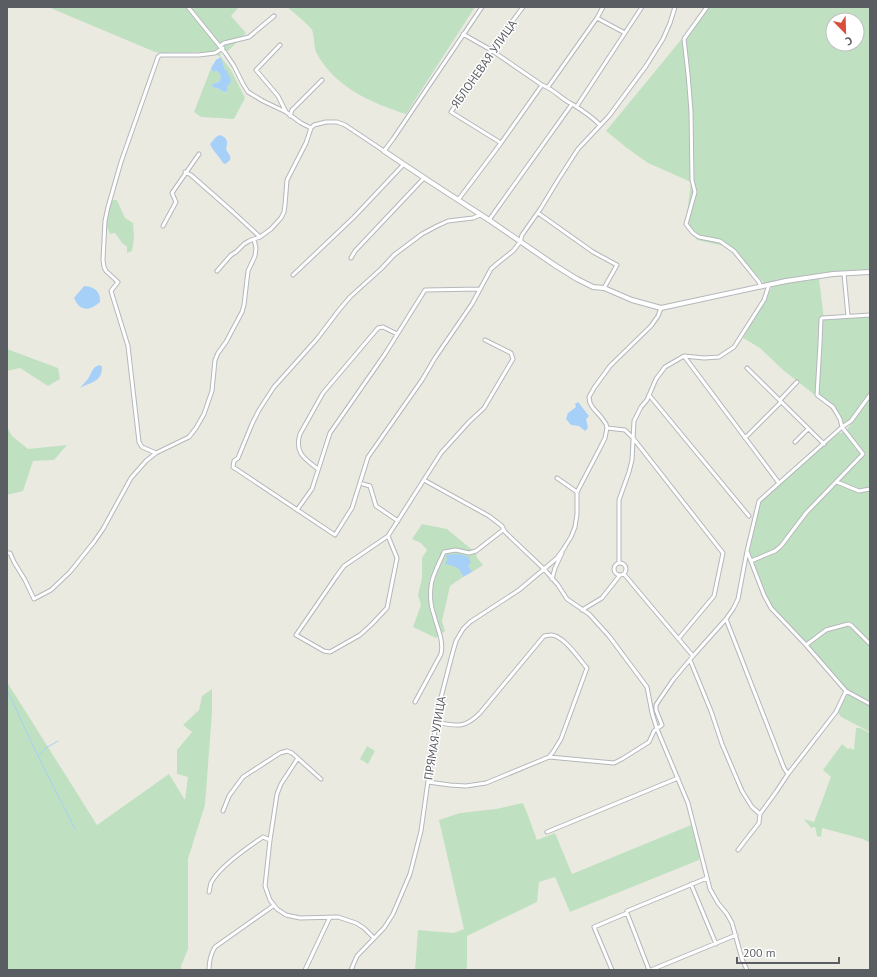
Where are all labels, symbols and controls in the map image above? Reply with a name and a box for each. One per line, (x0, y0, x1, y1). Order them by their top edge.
north arrow (825, 12, 865, 52)
street label: ЯБЛОНЕВАЯ УЛИЦА (447, 17, 520, 111)
text: С (843, 34, 854, 49)
street label: ПРЯМАЯ УЛИЦА (420, 695, 449, 781)
scale bar (737, 939, 839, 965)
text: 200 m (743, 945, 776, 960)

